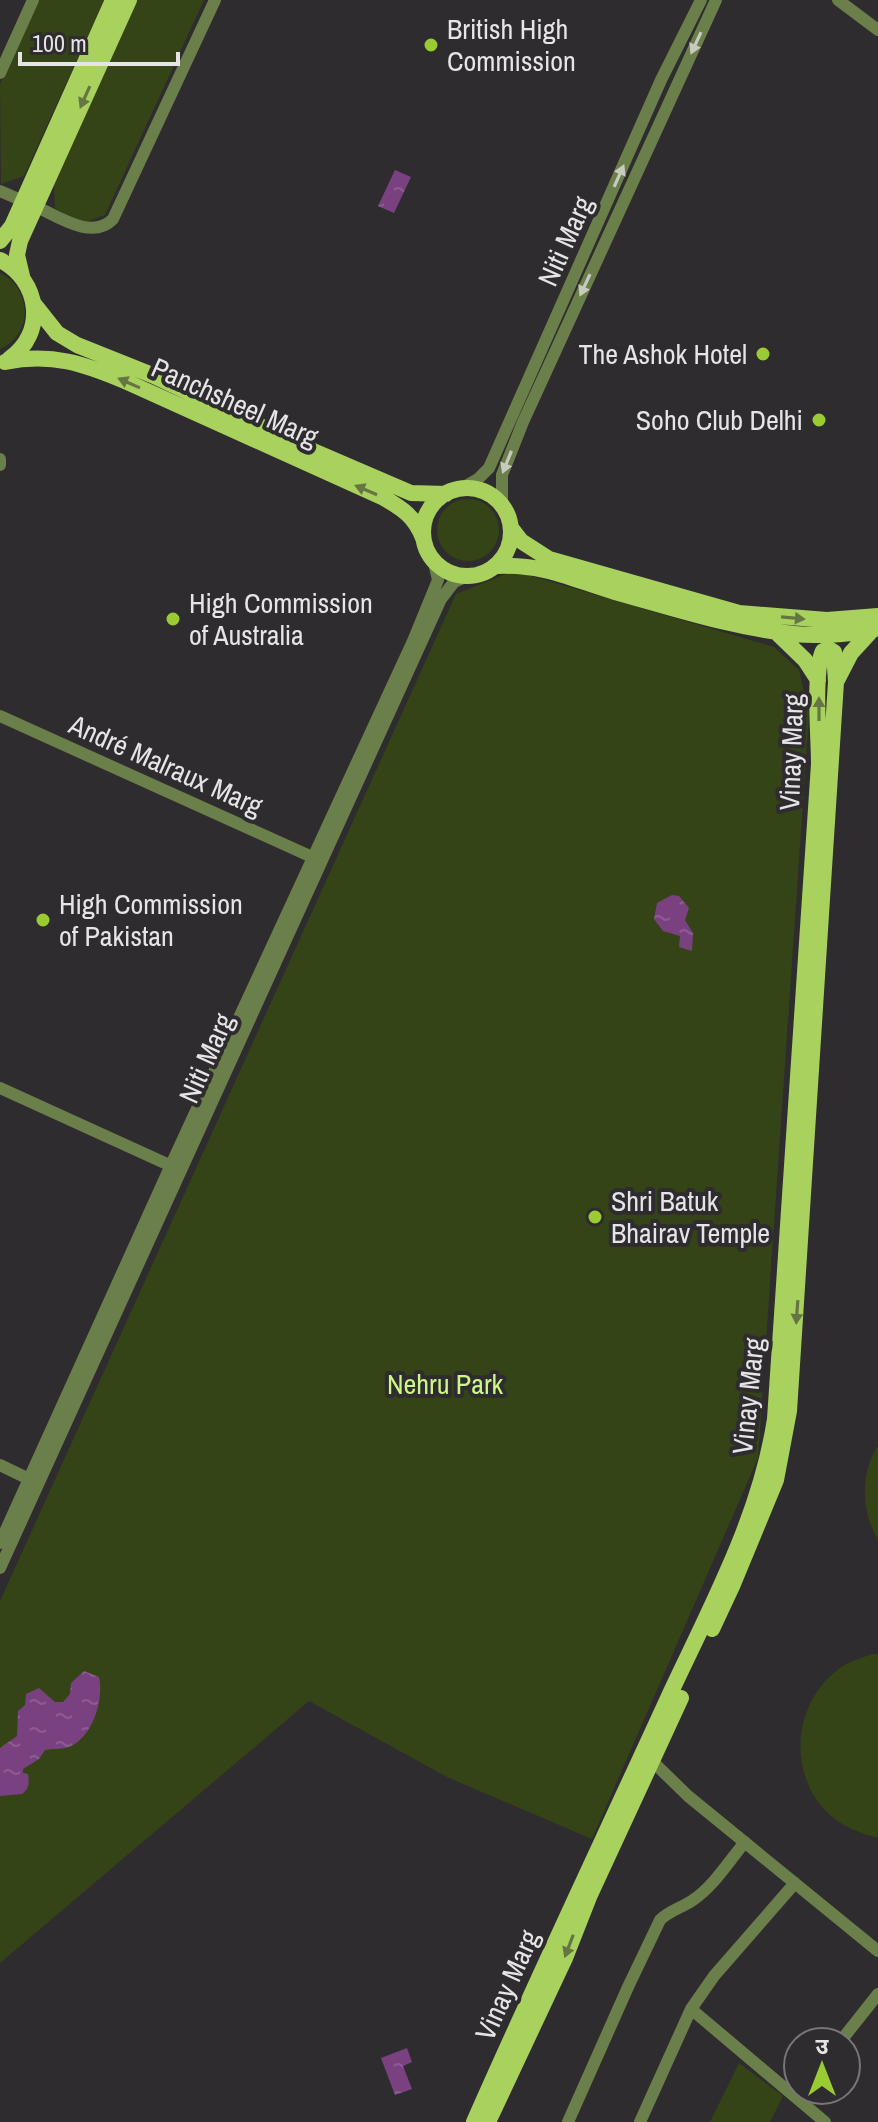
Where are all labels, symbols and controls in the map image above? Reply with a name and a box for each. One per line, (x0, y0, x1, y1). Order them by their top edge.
place label: British High Commission (447, 10, 576, 80)
scale bar (20, 16, 178, 66)
text: 100 m (32, 27, 87, 59)
one-way arrow (689, 32, 703, 55)
marker: British High Commission (422, 36, 440, 54)
one-way arrow (78, 85, 92, 108)
one-way arrow (613, 164, 626, 188)
street label: Niti Marg (528, 190, 602, 292)
one-way arrow (579, 274, 592, 297)
place label: The Ashok Hotel (579, 335, 747, 373)
marker: The Ashok Hotel (754, 345, 772, 363)
street label: Panchsheel Marg (146, 348, 325, 456)
one-way arrow (117, 376, 141, 390)
place label: Soho Club Delhi (636, 401, 803, 439)
marker: Soho Club Delhi (810, 411, 828, 429)
one-way arrow (500, 450, 513, 474)
one-way arrow (354, 483, 378, 496)
place label: High Commission of Australia (189, 584, 373, 654)
marker: High Commission of Australia (164, 610, 182, 628)
one-way arrow (781, 612, 806, 625)
street label: Vinay Marg (770, 693, 812, 811)
one-way arrow (813, 696, 825, 721)
street label: André Malraux Marg (62, 705, 269, 825)
place label: High Commission of Pakistan (59, 885, 243, 955)
marker: High Commission of Pakistan (34, 911, 52, 929)
street label: Niti Marg (169, 1007, 243, 1109)
place label: Shri Batuk Bhairav Temple (611, 1182, 770, 1252)
marker: Shri Batuk Bhairav Temple (586, 1208, 604, 1226)
one-way arrow (790, 1299, 803, 1325)
street label: Vinay Marg (723, 1336, 773, 1456)
park label: Nehru Park (387, 1365, 504, 1403)
street label: Vinay Marg (466, 1924, 548, 2046)
one-way arrow (563, 1934, 576, 1958)
north arrow (782, 2026, 862, 2106)
text: उ (816, 2031, 830, 2061)

